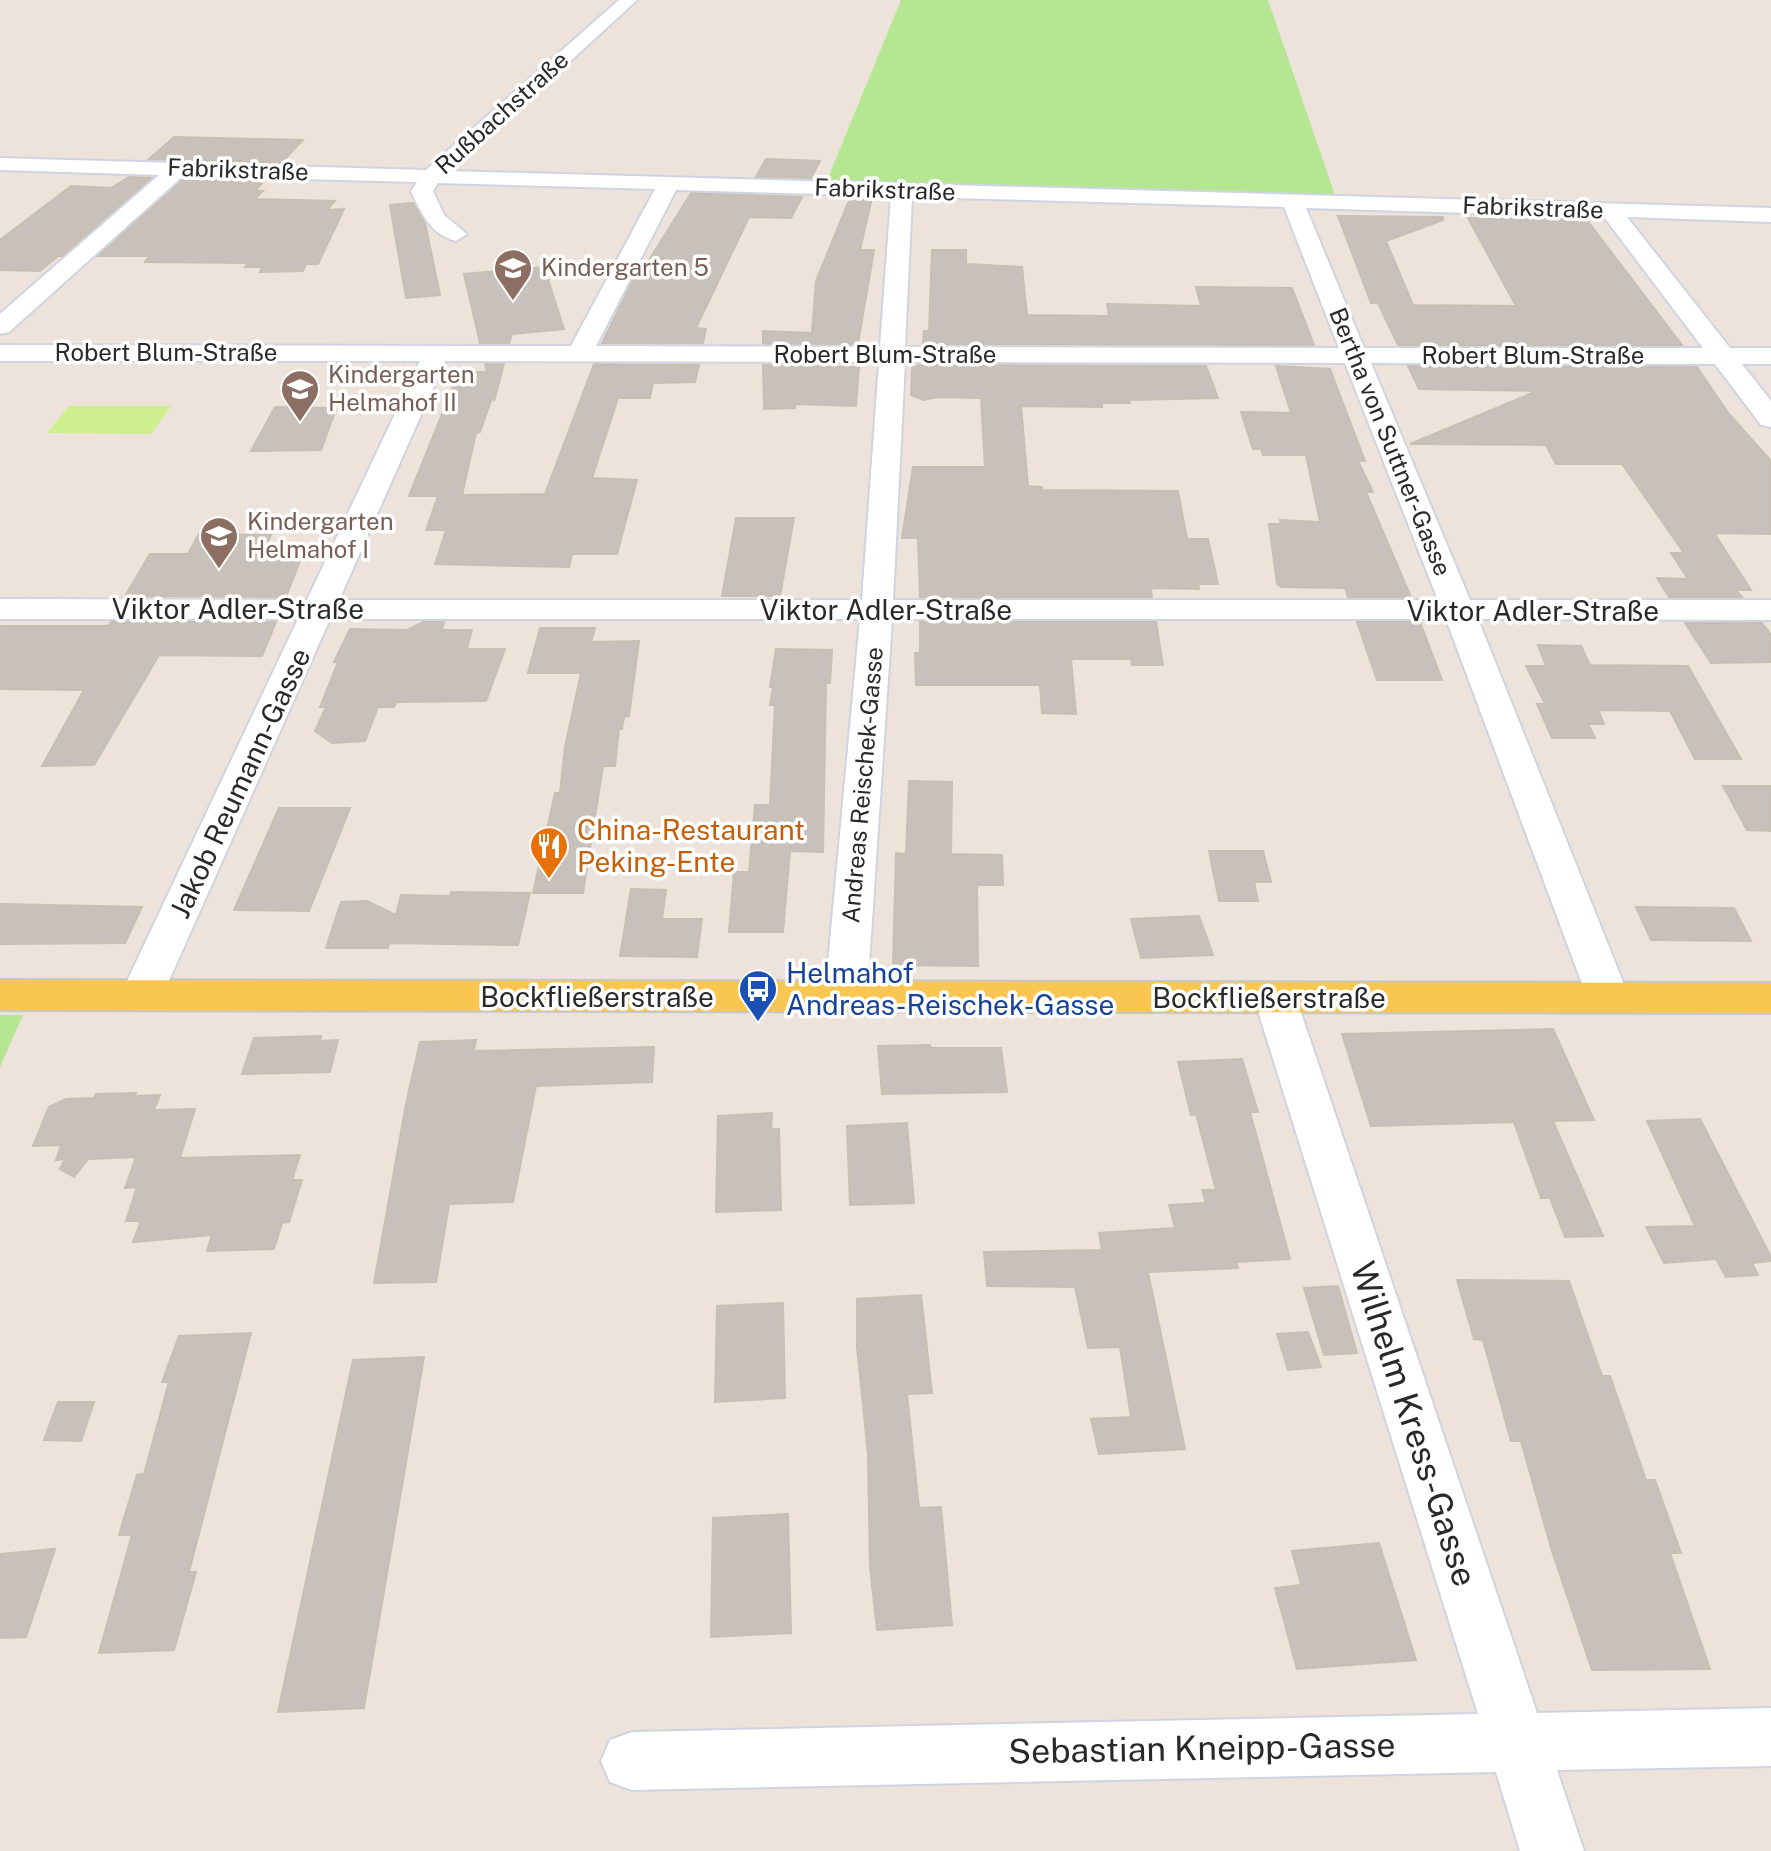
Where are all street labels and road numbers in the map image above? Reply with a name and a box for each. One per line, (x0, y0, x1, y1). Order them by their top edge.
street label: Rußbachstraße (429, 45, 574, 179)
street label: Fabrikstraße (167, 153, 309, 185)
street label: Fabrikstraße (814, 173, 956, 205)
street label: Fabrikstraße (1462, 191, 1604, 223)
street label: Bertha von Suttner-Gasse (1324, 303, 1458, 580)
street label: Robert Blum-Straße (55, 338, 277, 366)
street label: Robert Blum-Straße (774, 340, 996, 368)
street label: Robert Blum-Straße (1422, 341, 1644, 369)
street label: Viktor Adler-Straße (112, 592, 364, 625)
street label: Viktor Adler-Straße (760, 593, 1012, 626)
street label: Viktor Adler-Straße (1407, 594, 1659, 627)
street label: Jakob Reumann-Gasse (162, 643, 317, 923)
street label: Andreas Reischek-Gasse (836, 646, 888, 924)
street label: Bockfließerstraße (480, 980, 714, 1013)
street label: Bockfließerstraße (1152, 981, 1386, 1014)
street label: Wilhelm Kress-Gasse (1343, 1257, 1485, 1591)
street label: Sebastian Kneipp-Gasse (1008, 1725, 1396, 1771)

